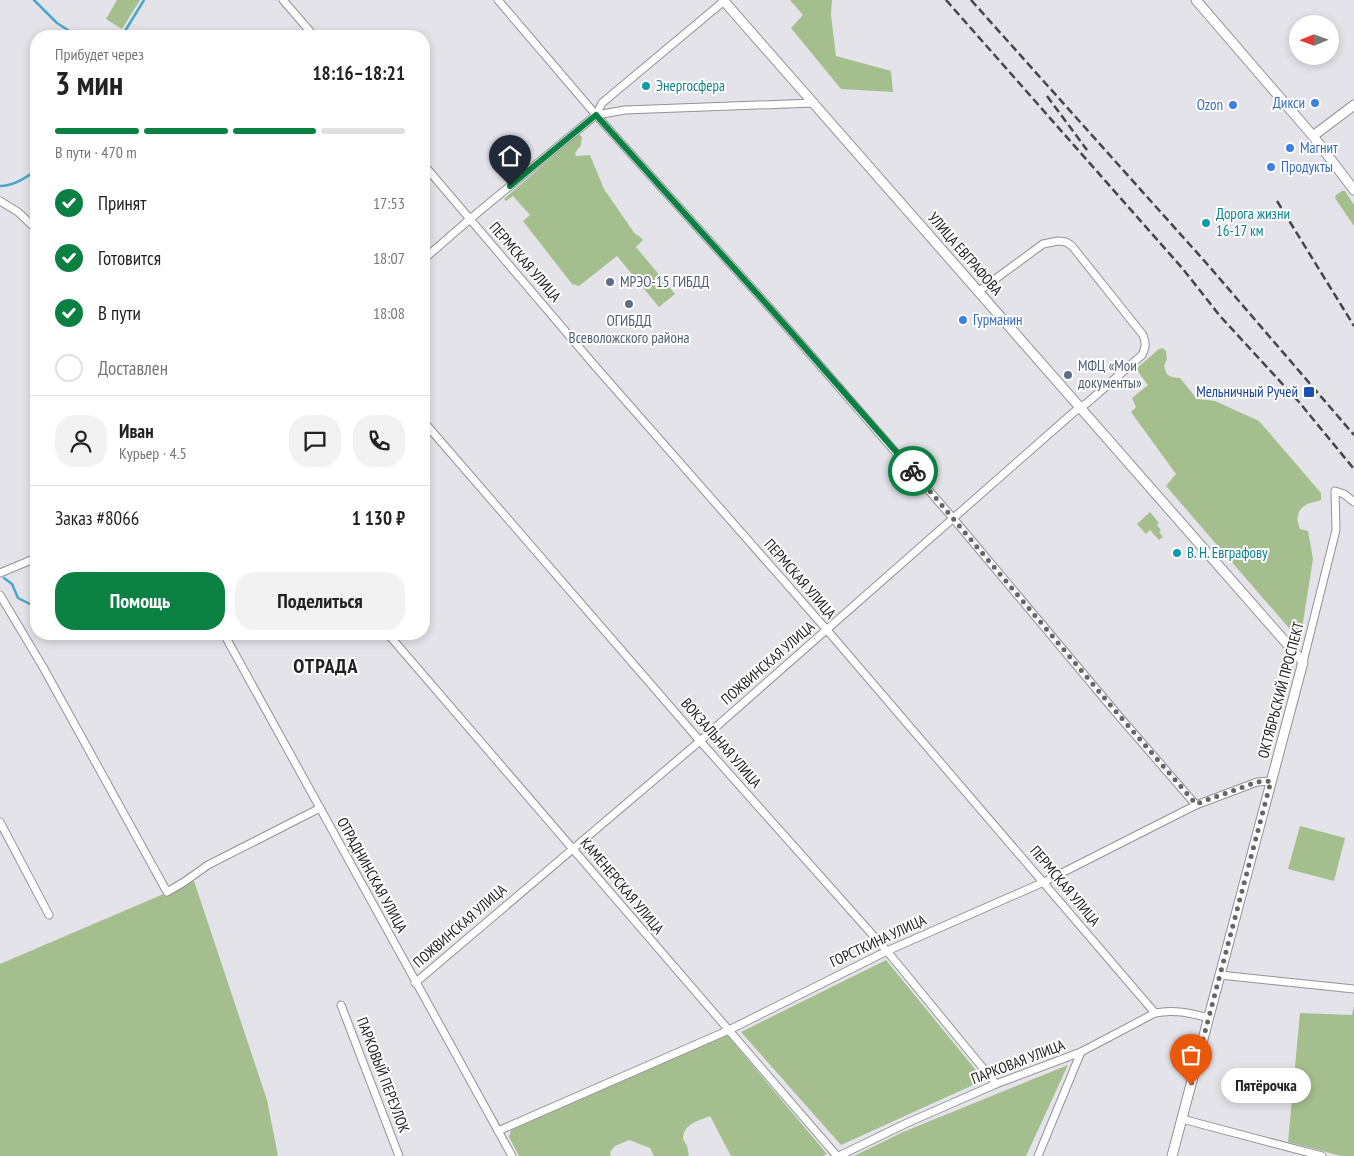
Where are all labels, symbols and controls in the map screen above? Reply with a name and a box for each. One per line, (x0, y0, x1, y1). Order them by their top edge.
north arrow (1289, 15, 1339, 65)
map controls (1289, 15, 1339, 65)
text: Прибудет через (55, 44, 144, 64)
text: 18:16–18:21 (312, 61, 405, 85)
text: 3 мин (55, 62, 123, 104)
place label: Энергосфера (656, 76, 725, 95)
marker: Энергосфера (640, 80, 652, 92)
place label: Дикси (1273, 93, 1305, 112)
place label: Ozon (1197, 95, 1223, 114)
marker: Дикси (1309, 97, 1321, 109)
marker: Ozon (1227, 99, 1239, 111)
pin (489, 135, 531, 186)
place label: Магнит (1300, 138, 1338, 157)
text: В пути · 470 m (55, 142, 137, 162)
icon: home (496, 142, 524, 170)
marker: Магнит (1284, 142, 1296, 154)
place label: Продукты (1281, 157, 1333, 176)
marker: Продукты (1265, 161, 1277, 173)
icon: check (55, 189, 83, 217)
text: Принят (98, 191, 146, 215)
text: 17:53 (373, 193, 405, 213)
place label: Дорога жизни 16-17 км (1216, 204, 1290, 240)
street label: УЛИЦА ЕВГРАФОВА (924, 208, 1007, 300)
marker: Дорога жизни 16-17 км (1200, 217, 1212, 229)
street label: ПЕРМСКАЯ УЛИЦА (486, 218, 566, 306)
icon: check (55, 244, 83, 272)
text: Готовится (98, 246, 161, 270)
text: 18:07 (373, 248, 405, 268)
place label: МРЭО-15 ГИБДД (620, 272, 709, 291)
marker: МРЭО-15 ГИБДД (604, 276, 616, 288)
marker: ОГИБДД Всеволожского района (623, 298, 635, 310)
icon: check (55, 299, 83, 327)
text: В пути (98, 301, 141, 325)
text: 18:08 (373, 303, 405, 323)
place label: Гурманин (973, 310, 1023, 329)
place label: ОГИБДД Всеволожского района (569, 311, 689, 347)
marker: Гурманин (957, 314, 969, 326)
text: Доставлен (98, 356, 168, 380)
place label: МФЦ «Мои документы» (1078, 356, 1142, 392)
marker: МФЦ «Мои документы» (1062, 369, 1074, 381)
place label: Мельничный Ручей (1196, 382, 1298, 401)
marker: Мельничный Ручей (1302, 385, 1316, 399)
button: person (55, 415, 107, 467)
button: chat (289, 415, 341, 467)
button: phone (353, 415, 405, 467)
text: Иван (119, 419, 154, 443)
text: Курьер · 4.5 (119, 443, 187, 463)
courier (888, 446, 938, 496)
icon: bike (899, 457, 927, 485)
text: Заказ #8066 (55, 506, 139, 530)
text: 1 130 ₽ (352, 506, 405, 530)
street label: ПЕРМСКАЯ УЛИЦА (761, 535, 841, 623)
place label: В. Н. Евграфову (1187, 543, 1268, 562)
marker: В. Н. Евграфову (1171, 547, 1183, 559)
button: Помощь (55, 572, 225, 630)
button: Поделиться (235, 572, 405, 630)
street label: ПОЖВИНСКАЯ УЛИЦА (717, 616, 819, 708)
street label: ОКТЯБРЬСКИЙ ПРОСПЕКТ (1253, 619, 1308, 760)
district label: ОТРАДА (293, 653, 359, 679)
street label: ВОКЗАЛЬНАЯ УЛИЦА (677, 694, 766, 792)
street label: ОТРАДНИНСКАЯ УЛИЦА (333, 814, 412, 936)
street label: КАМЕНЕРСКАЯ УЛИЦА (576, 833, 669, 939)
street label: ПЕРМСКАЯ УЛИЦА (1026, 841, 1105, 931)
street label: ПОЖВИНСКАЯ УЛИЦА (409, 879, 511, 971)
street label: ГОРСТКИНА УЛИЦА (827, 910, 930, 971)
street label: ПАРКОВЫЙ ПЕРЕУЛОК (353, 1014, 414, 1136)
pin (1170, 1034, 1212, 1085)
street label: ПАРКОВАЯ УЛИЦА (968, 1035, 1068, 1088)
icon: bag (1177, 1041, 1205, 1069)
callout: Пятёрочка (1221, 1068, 1311, 1102)
text: Пятёрочка (1235, 1075, 1297, 1095)

